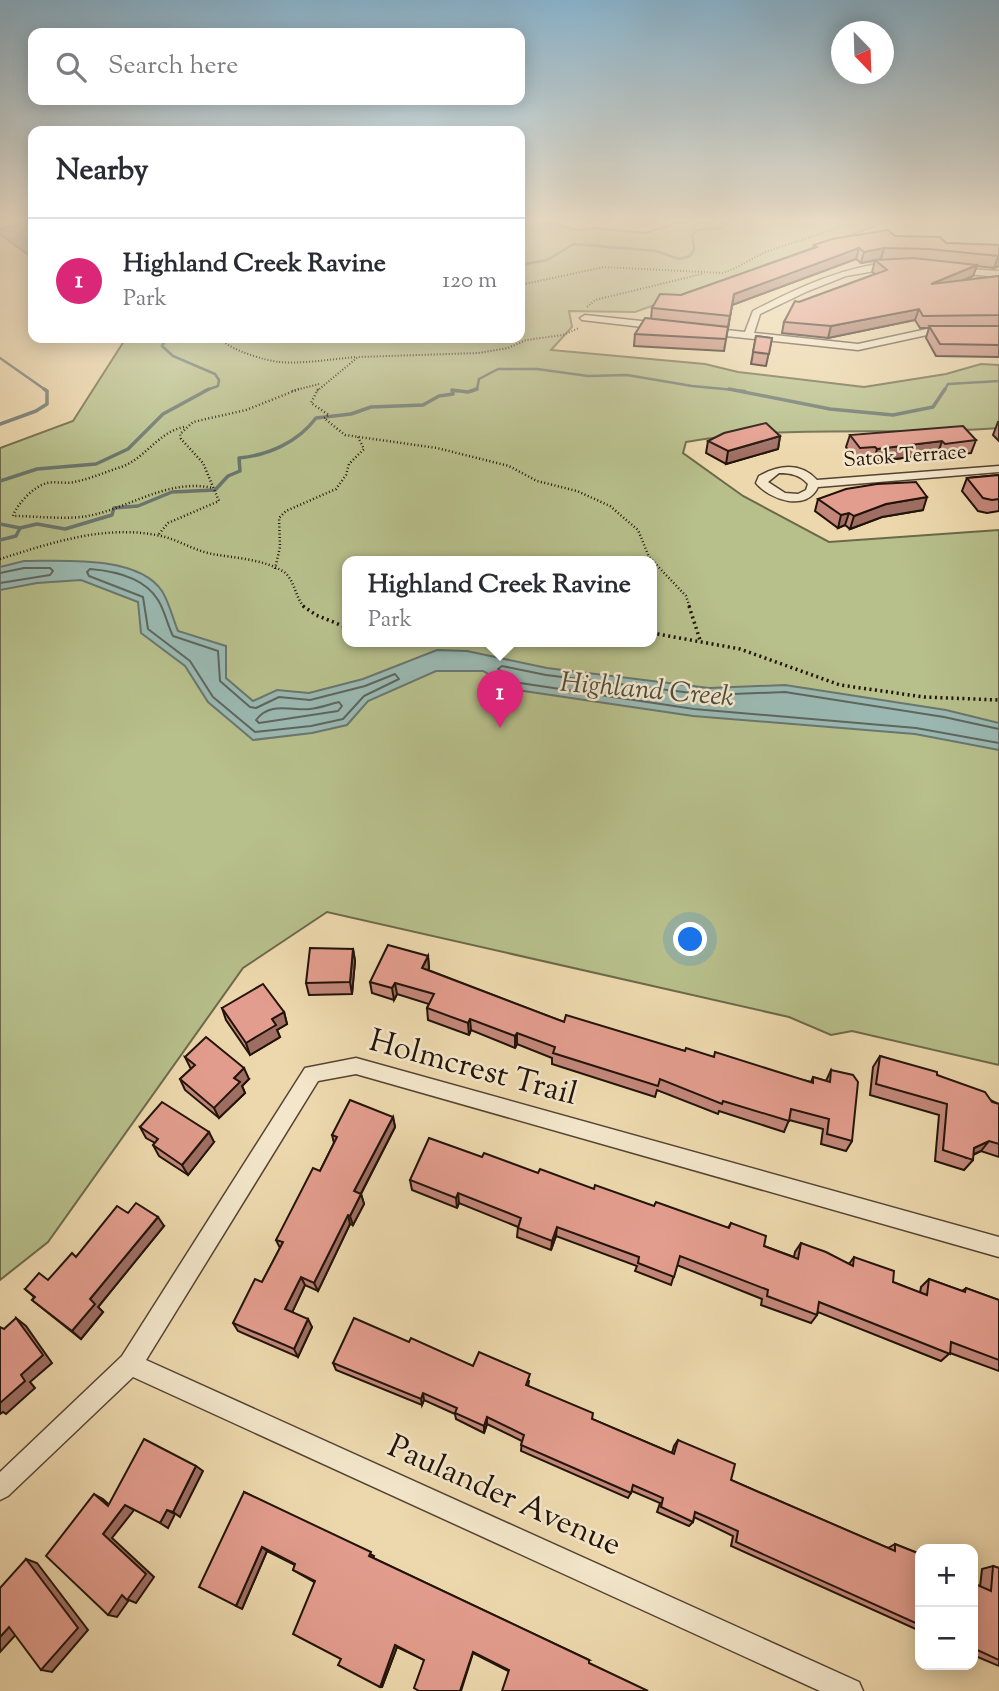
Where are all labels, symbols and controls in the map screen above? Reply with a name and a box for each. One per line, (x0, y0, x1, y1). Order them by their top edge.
north arrow (831, 21, 894, 84)
search box (28, 28, 525, 105)
icon: search (52, 48, 90, 86)
text: Search here (108, 48, 238, 85)
text: Nearby (56, 150, 148, 193)
text: Highland Creek Ravine (123, 246, 386, 283)
text: 1 (75, 265, 83, 298)
text: 120 m (442, 265, 497, 298)
text: Park (123, 283, 167, 316)
street label: Satok Terrace (842, 438, 968, 476)
popup (342, 556, 657, 647)
text: Highland Creek Ravine (368, 567, 631, 604)
text: Park (368, 604, 412, 637)
water label: Highland Creek (558, 663, 736, 719)
pin: 1 (477, 670, 523, 728)
your location (673, 922, 707, 956)
street label: Holmcrest Trail (364, 1019, 582, 1119)
street label: Paulander Avenue (380, 1425, 628, 1569)
map controls (915, 1544, 978, 1670)
button: + (915, 1544, 978, 1607)
button: − (915, 1607, 978, 1670)

